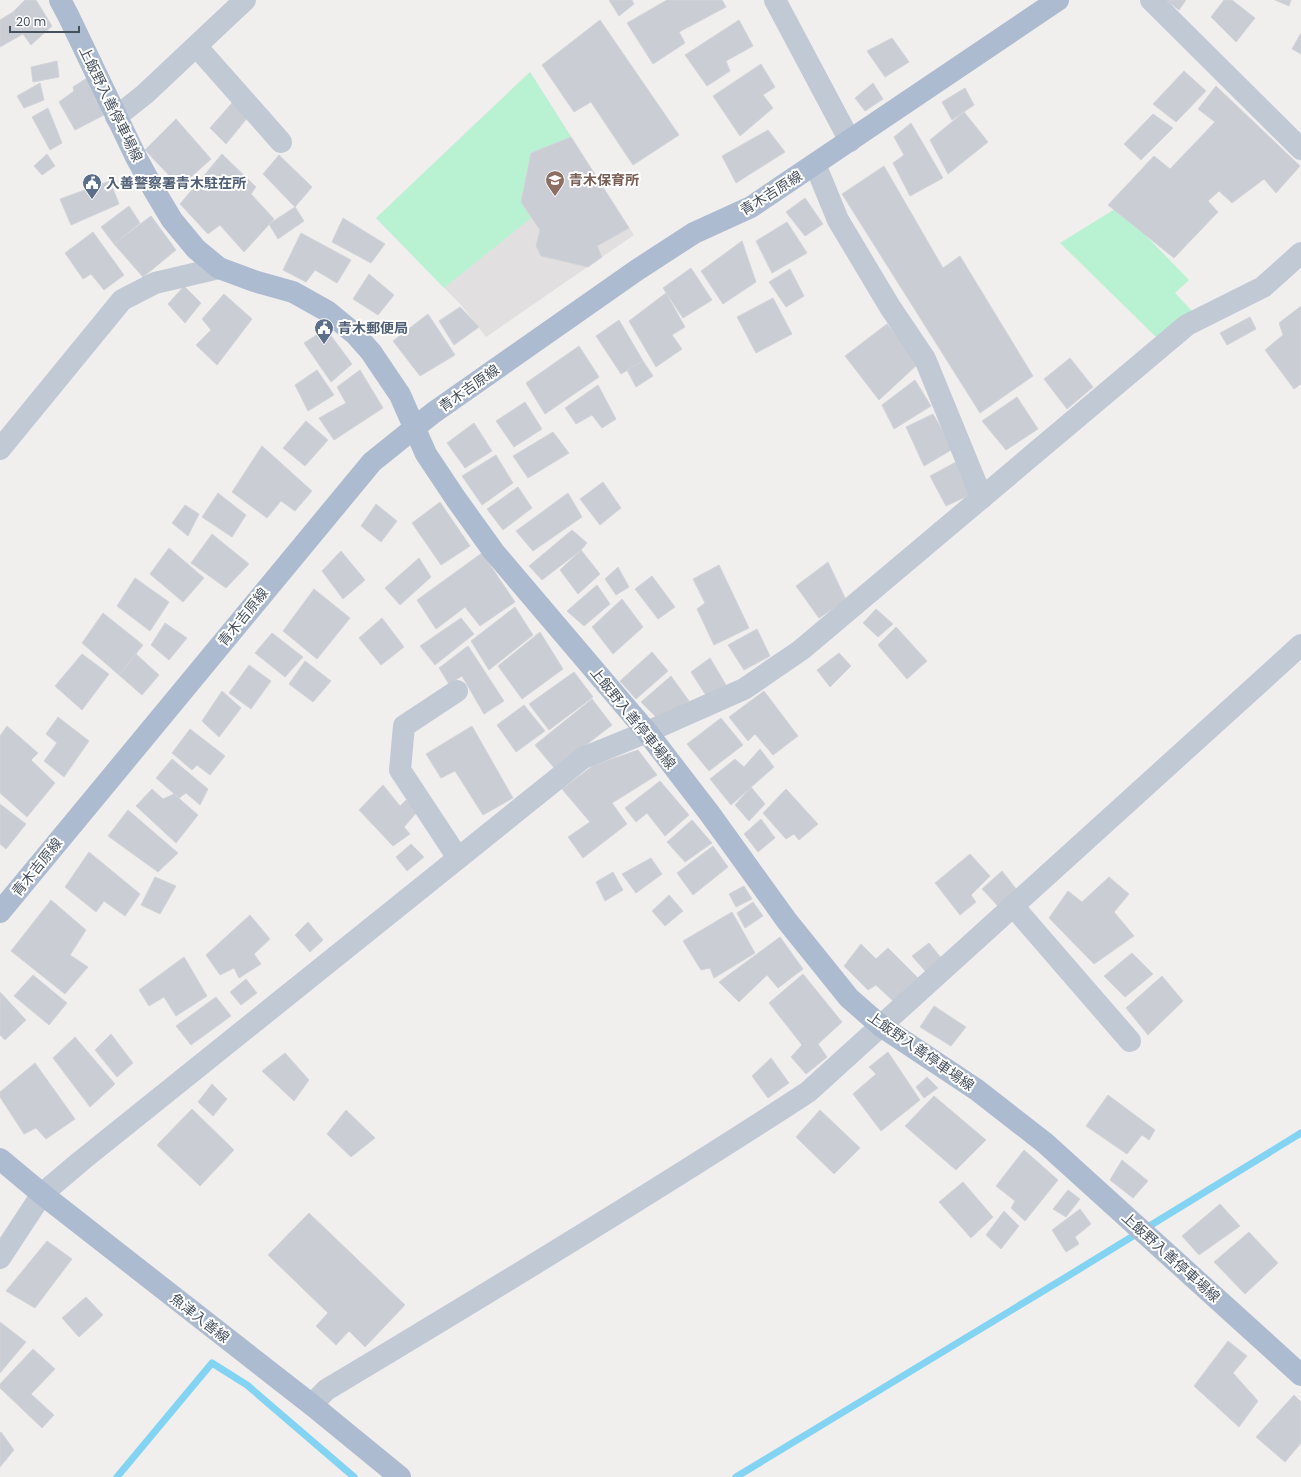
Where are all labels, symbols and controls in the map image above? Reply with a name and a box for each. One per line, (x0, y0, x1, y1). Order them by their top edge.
scale bar (10, 8, 79, 34)
text: 20 m (16, 13, 46, 30)
street label: 上飯野入善停車場線 (74, 43, 148, 165)
street label: 青木吉原線 (736, 166, 806, 220)
school or university icon: 青木保育所 (544, 169, 566, 197)
place label: 青木保育所 (569, 170, 639, 190)
public building icon: 入善警察署青木駐在所 (81, 172, 103, 200)
place label: 入善警察署青木駐在所 (106, 173, 246, 193)
public building icon: 青木郵便局 (313, 317, 335, 345)
place label: 青木郵便局 (338, 318, 408, 338)
street label: 青木吉原線 (435, 360, 503, 416)
street label: 青木吉原線 (213, 584, 273, 650)
street label: 上飯野入善停車場線 (586, 663, 680, 773)
street label: 青木吉原線 (7, 834, 67, 900)
street label: 上飯野入善停車場線 (864, 1007, 978, 1095)
street label: 上飯野入善停車場線 (1117, 1207, 1225, 1307)
street label: 魚津入善線 (166, 1289, 234, 1347)

